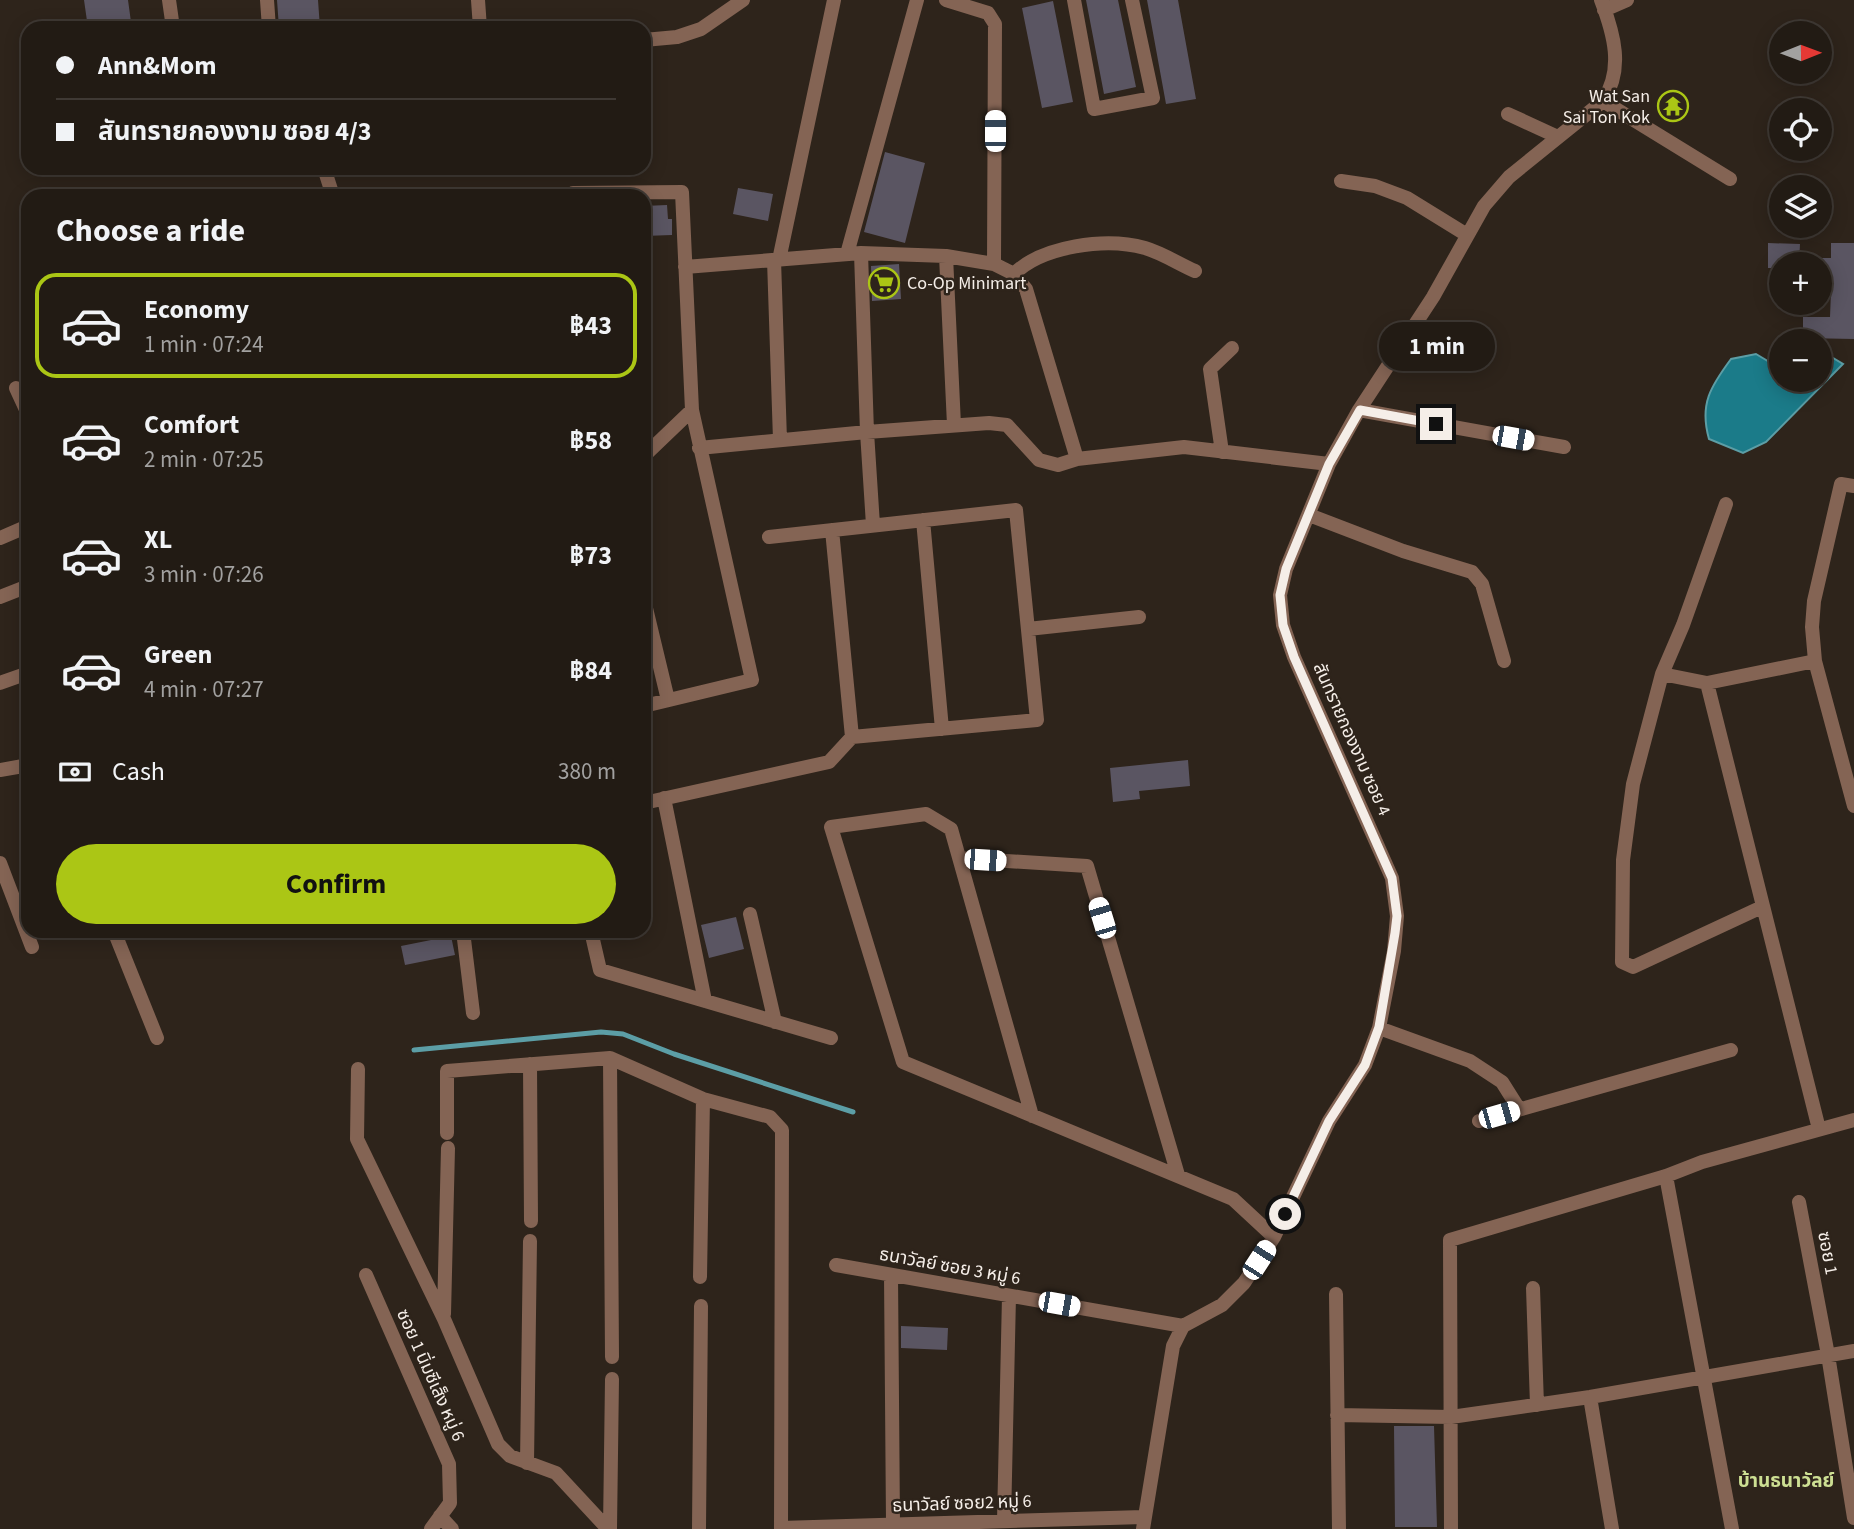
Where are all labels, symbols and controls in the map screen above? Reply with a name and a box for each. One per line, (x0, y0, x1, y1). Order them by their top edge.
north arrow (1769, 21, 1832, 84)
map controls (1769, 21, 1832, 392)
text: Ann&Mom (98, 47, 217, 84)
place label: Wat San Sai Ton Kok (1563, 84, 1650, 130)
temple icon: Wat San Sai Ton Kok (1656, 89, 1690, 123)
button: locate (1769, 98, 1832, 161)
car (985, 110, 1006, 152)
text: สันทรายกองงาม ซอย 4/3 (98, 113, 372, 150)
button: layers (1769, 175, 1832, 238)
text: Choose a ride (56, 208, 245, 254)
button: + (1769, 252, 1832, 315)
supermarket icon: Co-Op Minimart (867, 266, 901, 300)
place label: Co-Op Minimart (907, 271, 1026, 296)
text: Economy (144, 291, 249, 328)
icon: car (60, 294, 123, 357)
text: ฿43 (569, 307, 612, 344)
callout: 1 min (1378, 322, 1494, 372)
text: 1 min · 07:24 (144, 328, 264, 361)
button: − (1769, 329, 1832, 392)
text: 1 min (1409, 330, 1465, 363)
text: Comfort (144, 406, 239, 443)
route end (1420, 408, 1452, 440)
icon: car (60, 409, 123, 472)
text: ฿58 (569, 422, 612, 459)
car (1491, 424, 1536, 452)
text: 2 min · 07:25 (144, 443, 264, 476)
text: XL (144, 521, 172, 558)
icon: car (60, 524, 123, 587)
text: ฿73 (569, 537, 612, 574)
text: 3 min · 07:26 (144, 558, 264, 591)
text: Green (144, 636, 212, 673)
icon: car (60, 639, 123, 702)
text: ฿84 (569, 652, 612, 689)
street label: สันทรายกองงาม ซอย 4 (1307, 659, 1397, 820)
text: 4 min · 07:27 (144, 673, 264, 706)
icon: cash (56, 753, 94, 791)
text: Cash (112, 753, 165, 790)
text: 380 m (558, 755, 616, 788)
button: Confirm (56, 844, 616, 924)
car (964, 848, 1007, 872)
car (1086, 895, 1119, 941)
car (1476, 1099, 1523, 1131)
route start (1269, 1198, 1301, 1230)
street label: ซอย 1 (1811, 1229, 1844, 1277)
car (1239, 1237, 1280, 1283)
street label: ธนาวัลย์ ซอย 3 หมู่ 6 (877, 1242, 1022, 1291)
car (1037, 1290, 1082, 1318)
street label: ซอย 1 นิ่มซีเส็ง หมู่ 6 (390, 1305, 471, 1445)
district label: บ้านธนาวัลย์ (1738, 1468, 1835, 1495)
street label: ธนาวัลย์ ซอย2 หมู่ 6 (892, 1489, 1032, 1518)

